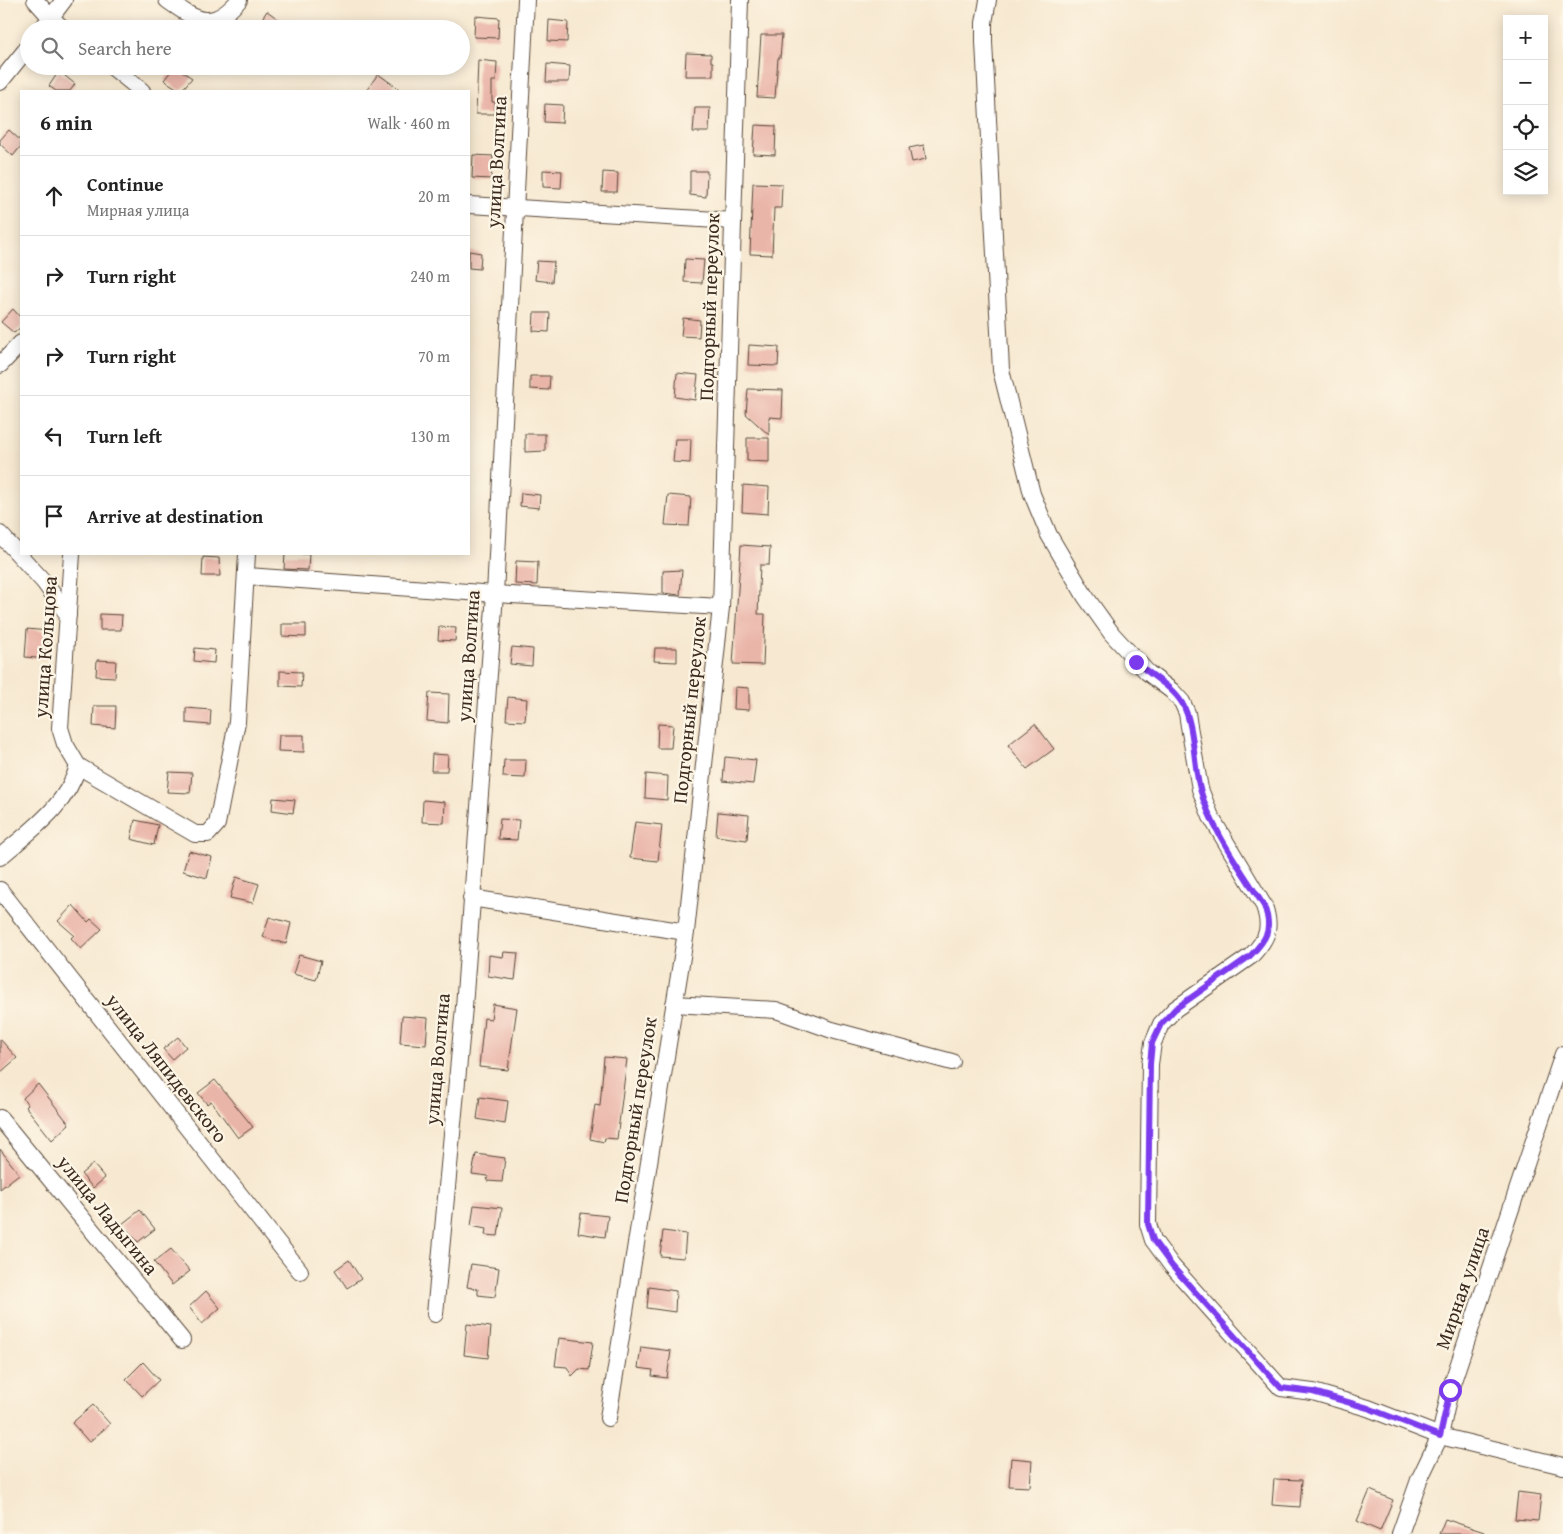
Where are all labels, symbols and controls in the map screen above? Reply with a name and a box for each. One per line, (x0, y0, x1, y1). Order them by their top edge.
map controls (1503, 15, 1548, 195)
button: + (1503, 15, 1548, 60)
search box (20, 20, 470, 75)
icon: search (38, 34, 66, 62)
text: Search here (78, 34, 172, 62)
button: − (1503, 60, 1548, 105)
street label: улица Волгина (478, 95, 513, 230)
button: locate (1503, 105, 1548, 150)
text: 6 min (40, 107, 92, 138)
text: Walk · 460 m (367, 111, 450, 135)
button: layers (1503, 150, 1548, 195)
text: Continue (87, 170, 164, 198)
icon: ahead (40, 182, 68, 210)
text: 20 m (418, 184, 450, 208)
text: Мирная улица (87, 198, 189, 222)
street label: Подгорный переулок (691, 212, 726, 401)
icon: right (40, 262, 68, 290)
text: Turn right (87, 262, 176, 290)
text: 240 m (410, 264, 450, 288)
icon: right (40, 342, 68, 370)
text: Turn right (87, 342, 176, 370)
text: 70 m (418, 344, 450, 368)
icon: left (40, 422, 68, 450)
text: Turn left (87, 422, 162, 450)
text: 130 m (410, 424, 450, 448)
icon: arrive (40, 502, 68, 530)
text: Arrive at destination (87, 502, 263, 530)
street label: улица Кольцова (25, 575, 64, 720)
street label: улица Волгина (448, 588, 487, 724)
street label: Подгорный переулок (664, 614, 713, 805)
route end (1125, 651, 1148, 674)
street label: улица Ляпидевского (99, 986, 235, 1149)
street label: улица Волгина (416, 991, 457, 1127)
street label: Подгорный переулок (605, 1014, 664, 1205)
street label: улица Ладыгина (50, 1148, 166, 1281)
street label: Мирная улица (1427, 1222, 1496, 1353)
route start (1439, 1379, 1462, 1402)

